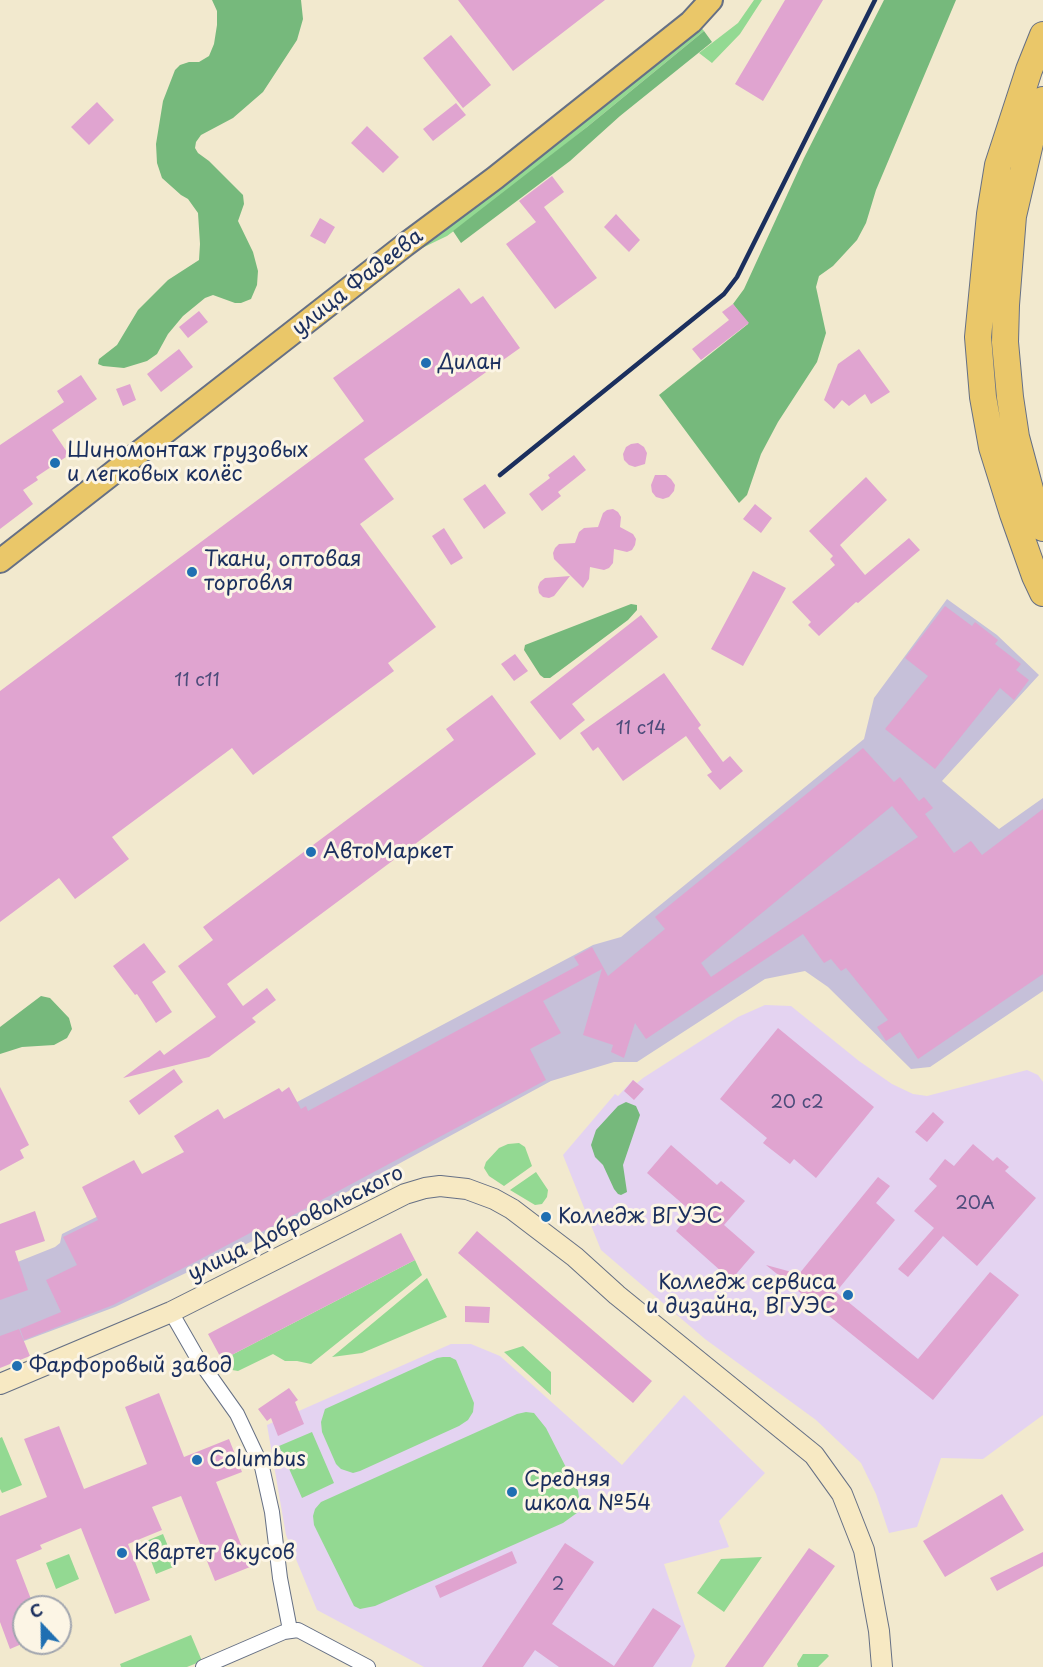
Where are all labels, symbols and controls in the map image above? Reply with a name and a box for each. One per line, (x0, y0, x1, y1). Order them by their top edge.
street label: улица Фадеева (288, 224, 428, 342)
place label: Дилан (438, 350, 502, 376)
marker: Дилан (419, 356, 433, 370)
place label: Шиномонтаж грузовых и легковых колёс (67, 438, 308, 488)
marker: Шиномонтаж грузовых и легковых колёс (48, 456, 62, 470)
place label: Ткани, оптовая торговля (204, 547, 362, 597)
marker: Ткани, оптовая торговля (185, 565, 199, 579)
house number: 11 с11 (174, 670, 220, 692)
house number: 11 с14 (616, 718, 666, 740)
place label: АвтоМаркет (323, 839, 453, 865)
marker: АвтоМаркет (304, 845, 318, 859)
house number: 20 с2 (770, 1092, 824, 1114)
street label: улица Добровольского (184, 1161, 408, 1287)
house number: 20А (955, 1193, 995, 1215)
place label: Колледж ВГУЭС (558, 1204, 723, 1230)
marker: Колледж ВГУЭС (539, 1210, 553, 1224)
place label: Колледж сервиса и дизайна, ВГУЭС (646, 1270, 836, 1320)
marker: Колледж сервиса и дизайна, ВГУЭС (841, 1288, 855, 1302)
place label: Фарфоровый завод (29, 1353, 232, 1379)
marker: Фарфоровый завод (10, 1359, 24, 1373)
place label: Columbus (209, 1447, 306, 1473)
marker: Columbus (190, 1453, 204, 1467)
place label: Средняя школа №54 (524, 1467, 651, 1517)
marker: Средняя школа №54 (505, 1485, 519, 1499)
place label: Квартет вкусов (134, 1540, 295, 1566)
marker: Квартет вкусов (115, 1546, 129, 1560)
house number: 2 (552, 1574, 564, 1596)
north arrow (12, 1595, 72, 1655)
text: С (26, 1597, 46, 1624)

